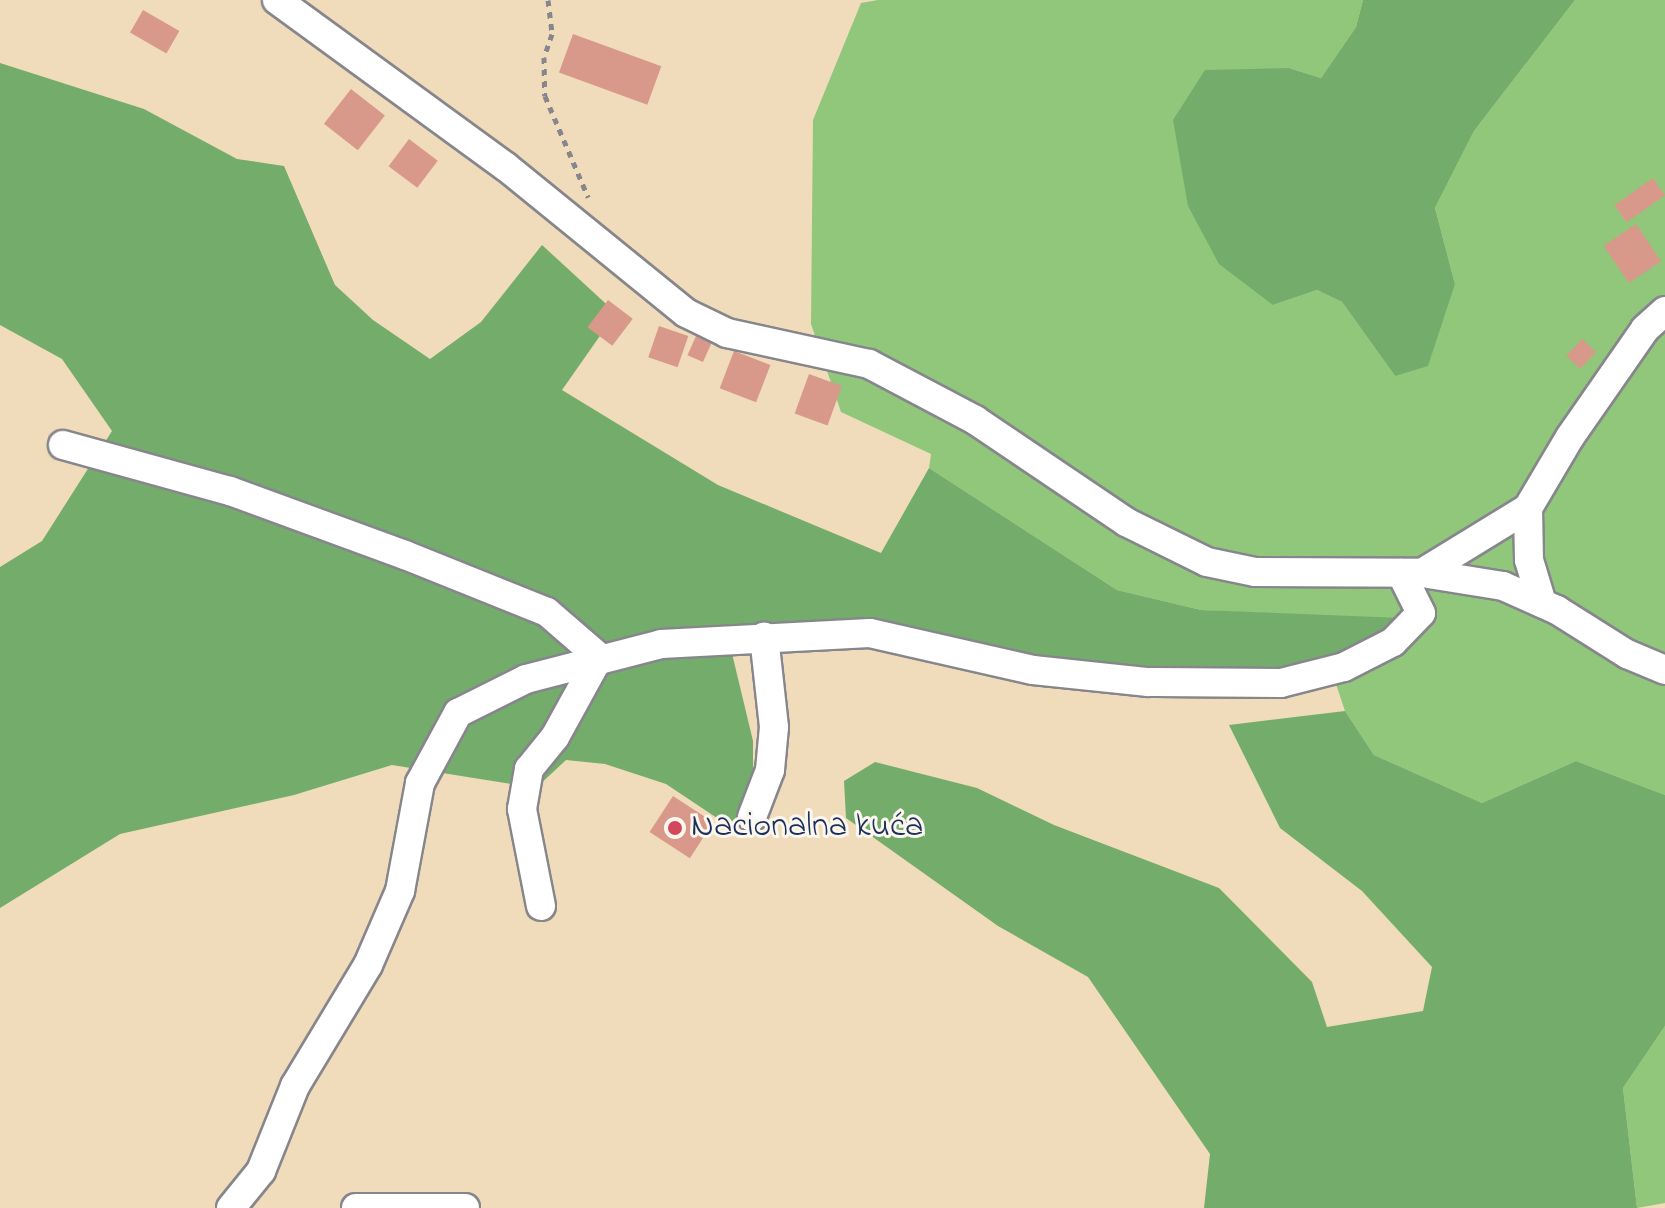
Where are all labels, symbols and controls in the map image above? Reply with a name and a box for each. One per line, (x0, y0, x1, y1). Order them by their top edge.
place label: Nacionalna kuća (691, 808, 923, 848)
marker: Nacionalna kuća (666, 819, 684, 837)

